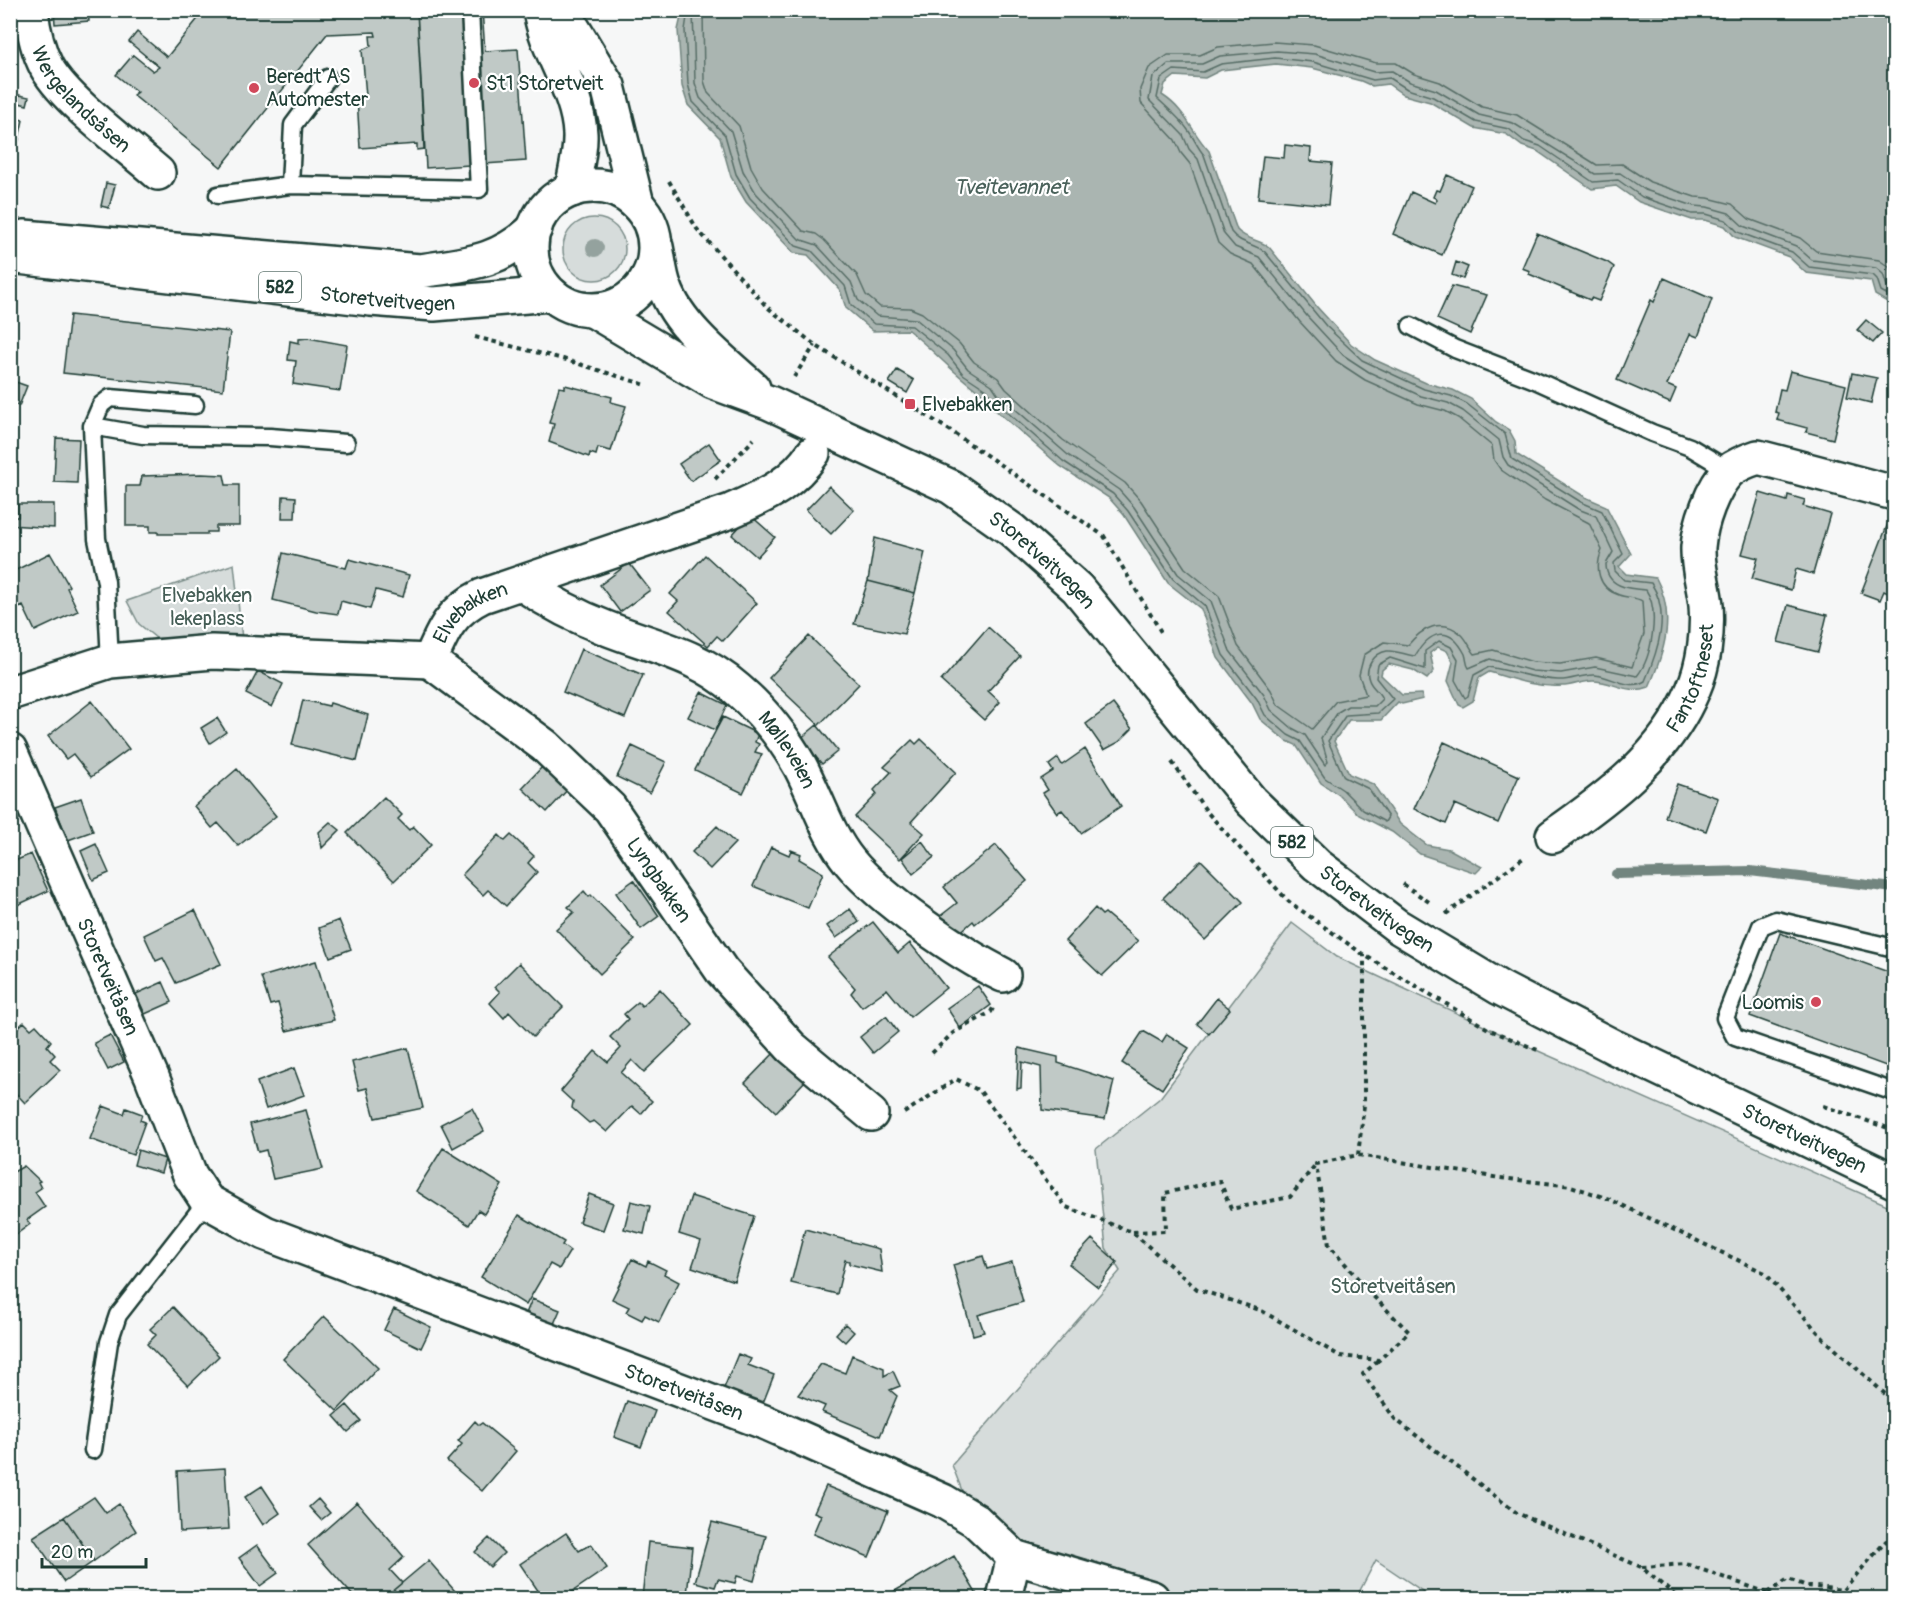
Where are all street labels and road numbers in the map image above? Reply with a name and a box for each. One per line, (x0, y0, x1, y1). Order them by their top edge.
street label: Wergelandsåsen (26, 42, 136, 158)
road number: 582 (259, 272, 301, 302)
street label: Storetveitvegen (319, 281, 456, 316)
street label: Storetveitvegen (984, 505, 1101, 614)
street label: Elvebakken (427, 576, 511, 647)
street label: Fantoftneset (1660, 623, 1719, 737)
street label: Mølleveien (753, 706, 822, 792)
road number: 582 (1271, 827, 1313, 857)
street label: Lyngbakken (621, 832, 697, 927)
street label: Storetveitvegen (1315, 859, 1439, 958)
street label: Storetveitåsen (72, 914, 145, 1039)
street label: Storetveitvegen (1738, 1098, 1871, 1179)
street label: Storetveitåsen (621, 1358, 747, 1426)

